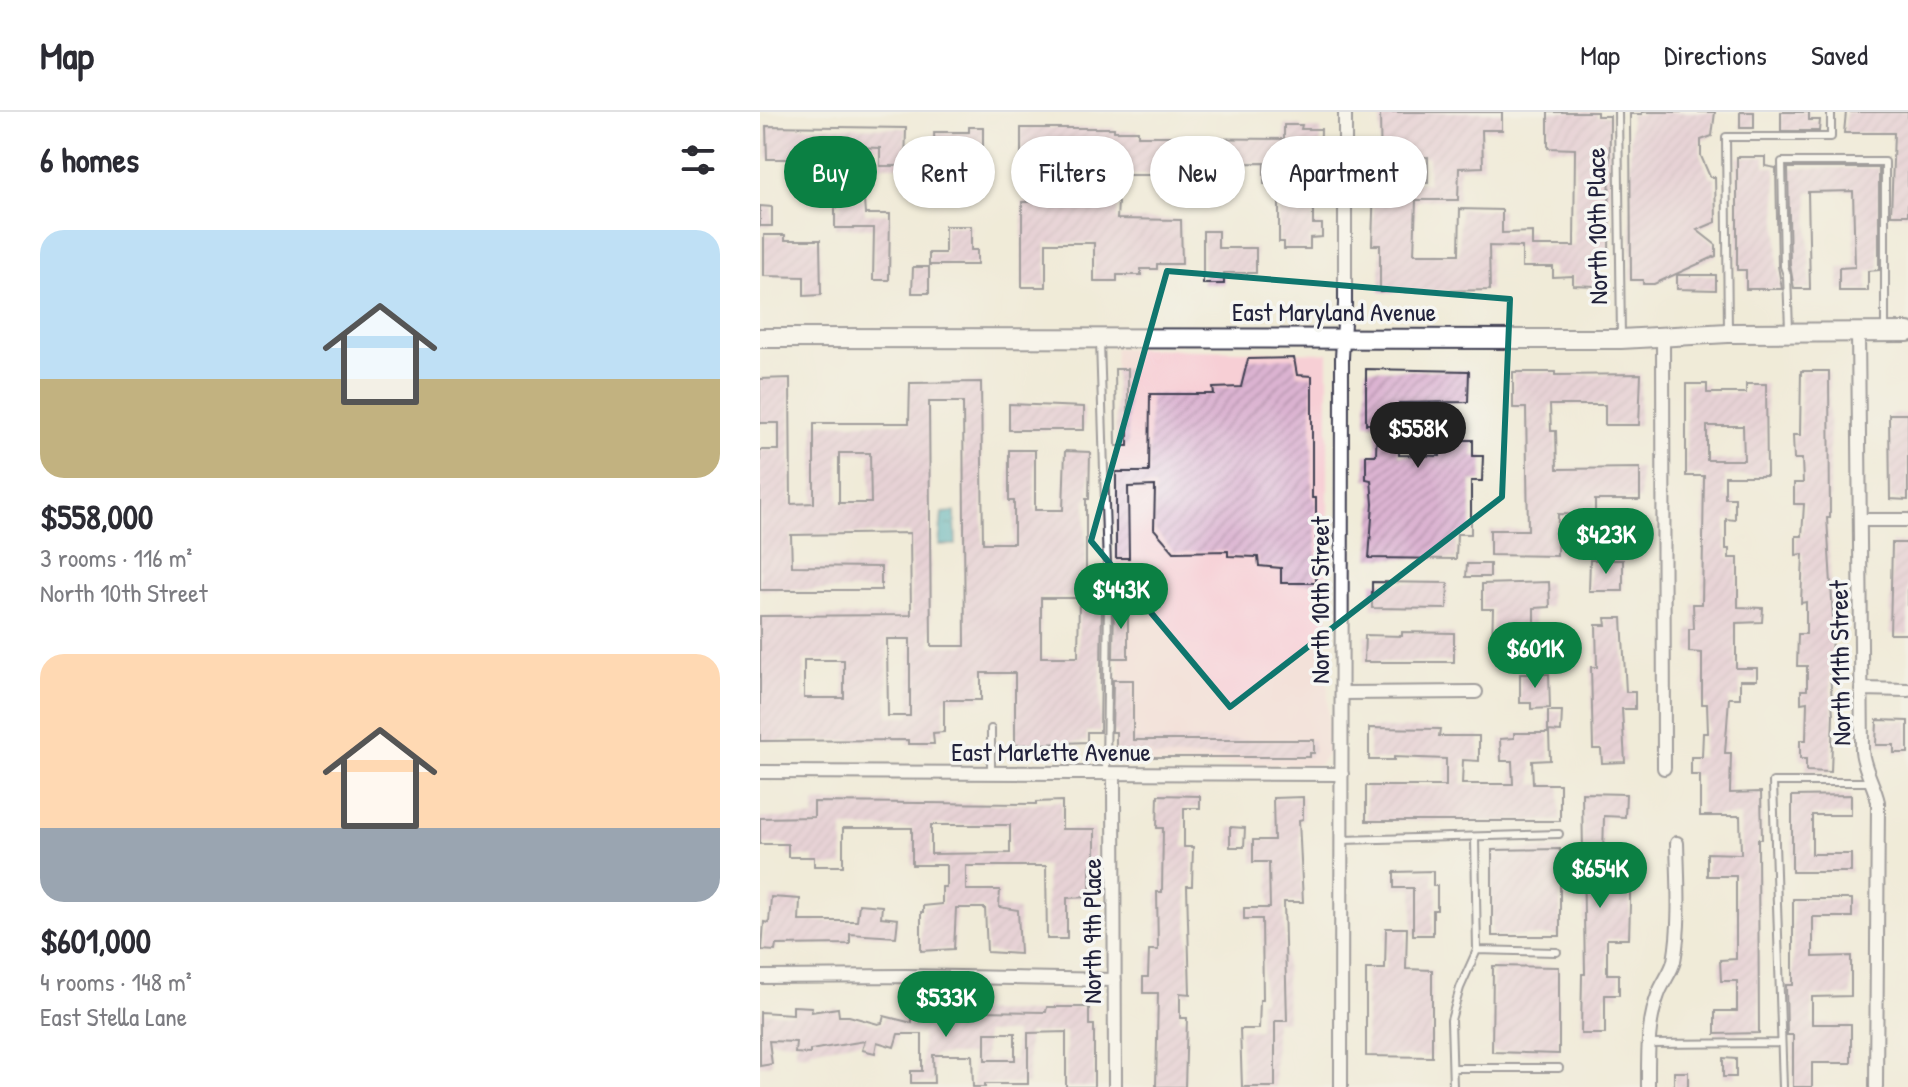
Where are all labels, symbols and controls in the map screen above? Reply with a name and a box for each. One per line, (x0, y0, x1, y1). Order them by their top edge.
text: Map (40, 29, 94, 81)
text: Map (1580, 36, 1620, 74)
text: Directions (1664, 36, 1767, 74)
text: Saved (1811, 36, 1868, 74)
chip: Buy (784, 136, 877, 208)
chip: Rent (893, 136, 995, 208)
chip: Filters (1011, 136, 1134, 208)
chip: New (1150, 136, 1245, 208)
chip: Apartment (1261, 136, 1427, 208)
text: 6 homes (40, 137, 139, 183)
icon: filters (676, 138, 720, 182)
street label: North 10th Place (1578, 147, 1615, 305)
icon: home (308, 282, 452, 426)
street label: East Maryland Avenue (1232, 294, 1436, 329)
pin: $558K (1362, 402, 1474, 470)
text: $558K (1388, 410, 1448, 445)
text: $558,000 (40, 494, 153, 540)
pin: $423K (1550, 508, 1662, 576)
street label: North 10th Street (1302, 515, 1337, 684)
text: $423K (1576, 516, 1636, 551)
text: 3 rooms · 116 m² (40, 540, 192, 575)
pin: $443K (1065, 563, 1177, 631)
text: $443K (1092, 571, 1150, 606)
text: North 10th Street (40, 575, 208, 610)
street label: North 11th Street (1821, 579, 1858, 746)
pin: $601K (1479, 622, 1591, 690)
text: $601K (1506, 630, 1564, 665)
icon: home (308, 706, 452, 850)
street label: East Marlette Avenue (951, 734, 1151, 769)
pin: $654K (1544, 842, 1656, 910)
text: $654K (1571, 850, 1629, 885)
street label: North 9th Place (1074, 858, 1109, 1004)
text: $601,000 (40, 918, 151, 964)
text: 4 rooms · 148 m² (40, 964, 192, 999)
pin: $533K (890, 971, 1002, 1039)
text: $533K (915, 979, 977, 1014)
text: East Stella Lane (40, 999, 187, 1034)

